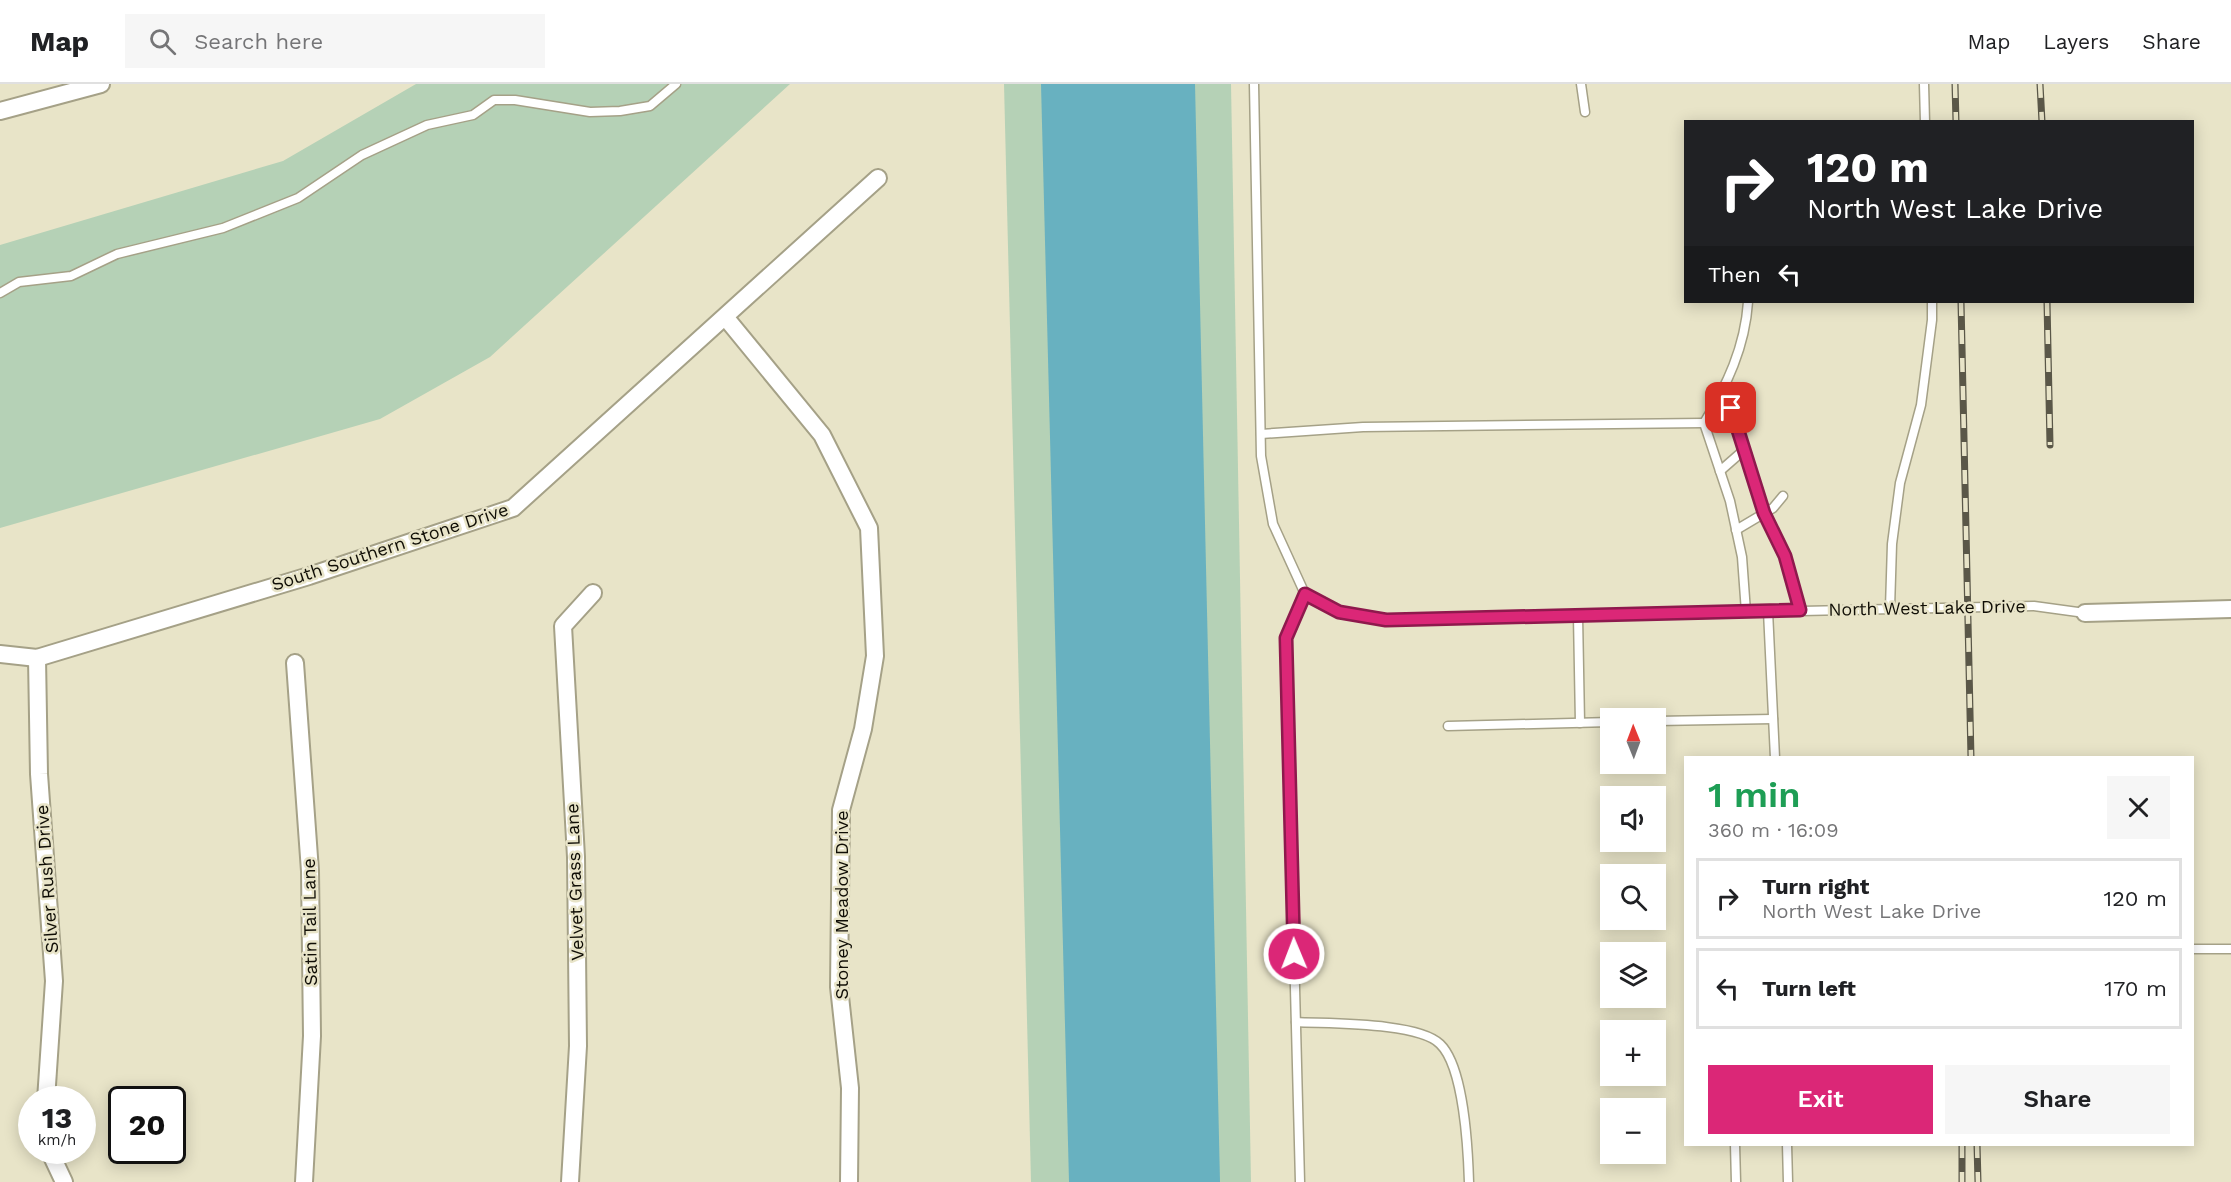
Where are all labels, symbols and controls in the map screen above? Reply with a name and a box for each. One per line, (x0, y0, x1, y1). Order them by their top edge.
search box (125, 14, 545, 68)
text: Map (30, 25, 89, 58)
icon: search (146, 25, 179, 58)
text: Search here (194, 29, 323, 54)
text: Map (1967, 29, 2010, 54)
text: Layers (2043, 29, 2109, 54)
text: Share (2142, 29, 2201, 54)
text: 120 m (1807, 143, 1929, 192)
icon: right (1708, 144, 1786, 222)
text: North West Lake Drive (1807, 193, 2103, 225)
icon: left (1773, 258, 1806, 291)
text: Then (1708, 262, 1761, 287)
pin (1705, 382, 1756, 433)
icon: arrive (1714, 391, 1747, 424)
street label: South Southern Stone Drive (269, 498, 511, 595)
street label: North West Lake Drive (1828, 595, 2026, 620)
north arrow (1600, 708, 1666, 774)
map controls (1600, 708, 1666, 1164)
text: 1 min (1708, 774, 1800, 816)
button: close (2107, 776, 2170, 839)
button: sound (1600, 786, 1666, 852)
street label: Velvet Grass Lane (561, 803, 588, 961)
street label: Silver Rush Drive (31, 804, 62, 954)
street label: Stoney Meadow Drive (831, 810, 852, 1000)
text: 360 m · 16:09 (1708, 818, 1839, 842)
street label: Satin Tail Lane (298, 858, 321, 986)
button: search (1600, 864, 1666, 930)
text: Turn right (1762, 874, 1869, 899)
icon: right (1711, 882, 1744, 915)
text: 120 m (2103, 886, 2167, 911)
text: North West Lake Drive (1762, 899, 1981, 923)
position arrow (1262, 922, 1326, 986)
button: layers (1600, 942, 1666, 1008)
icon: left (1711, 972, 1744, 1005)
text: Turn left (1762, 976, 1856, 1001)
text: 170 m (2104, 976, 2167, 1001)
button: + (1600, 1020, 1666, 1086)
button: Exit (1708, 1065, 1933, 1134)
button: Share (1945, 1065, 2170, 1134)
speed limit sign: 20 (108, 1086, 186, 1164)
button: − (1600, 1098, 1666, 1164)
text: 13 (42, 1100, 72, 1135)
text: km/h (38, 1131, 76, 1149)

